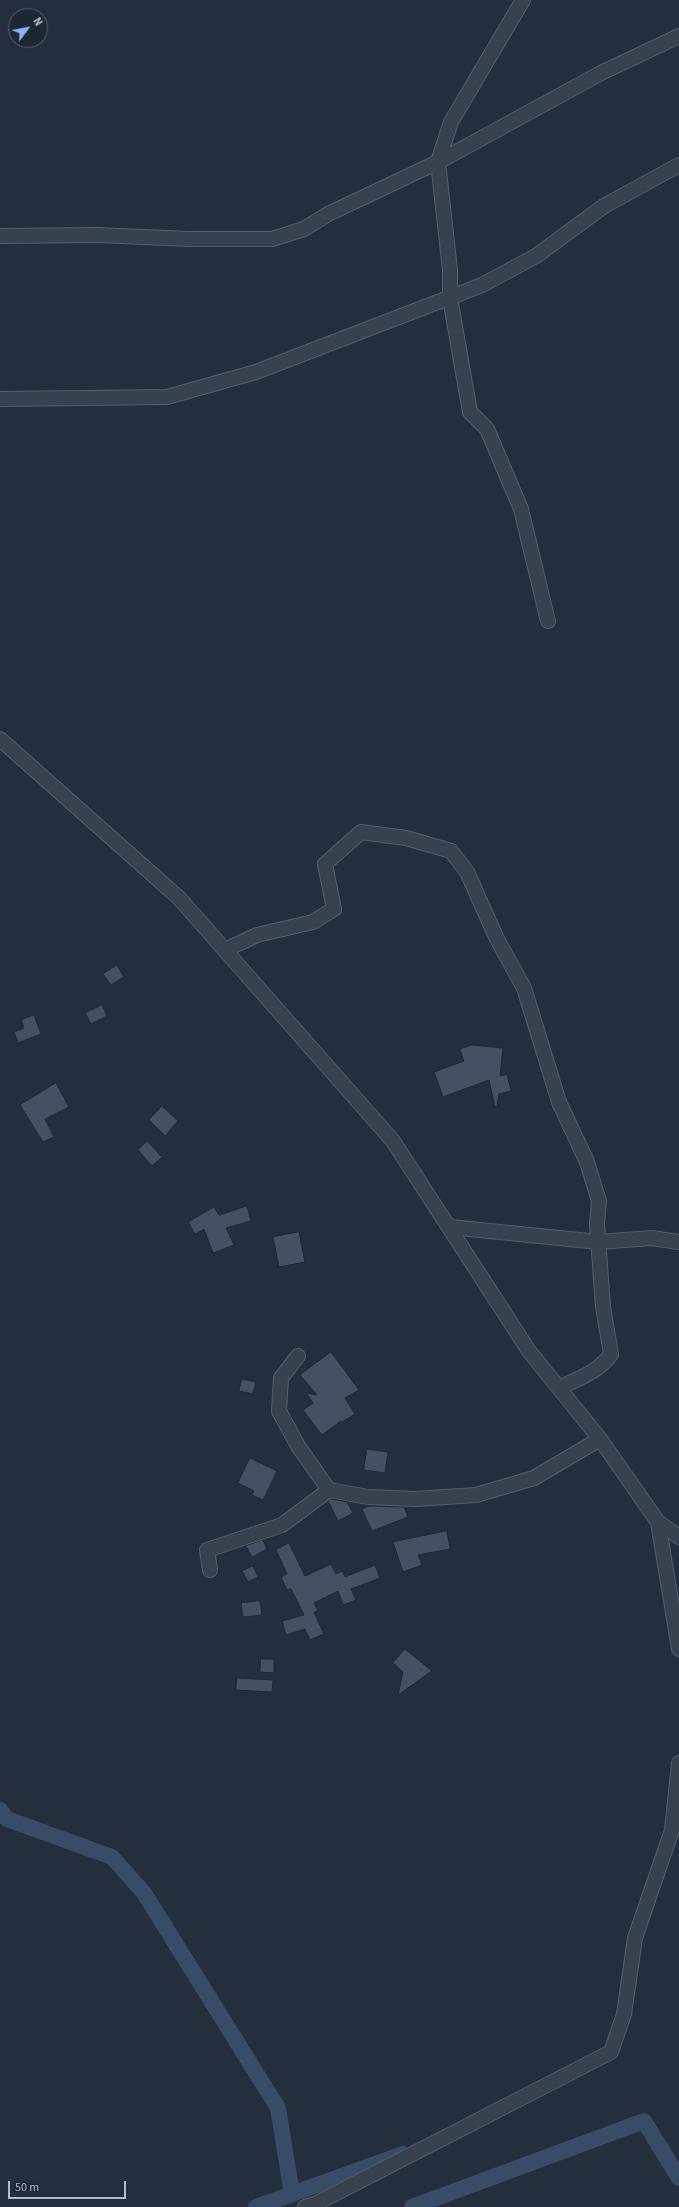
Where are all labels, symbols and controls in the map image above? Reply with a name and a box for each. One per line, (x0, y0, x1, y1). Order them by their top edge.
north arrow (8, 8, 48, 48)
text: N (29, 15, 46, 29)
scale bar (10, 2173, 128, 2199)
text: 50 m (15, 2179, 39, 2196)

